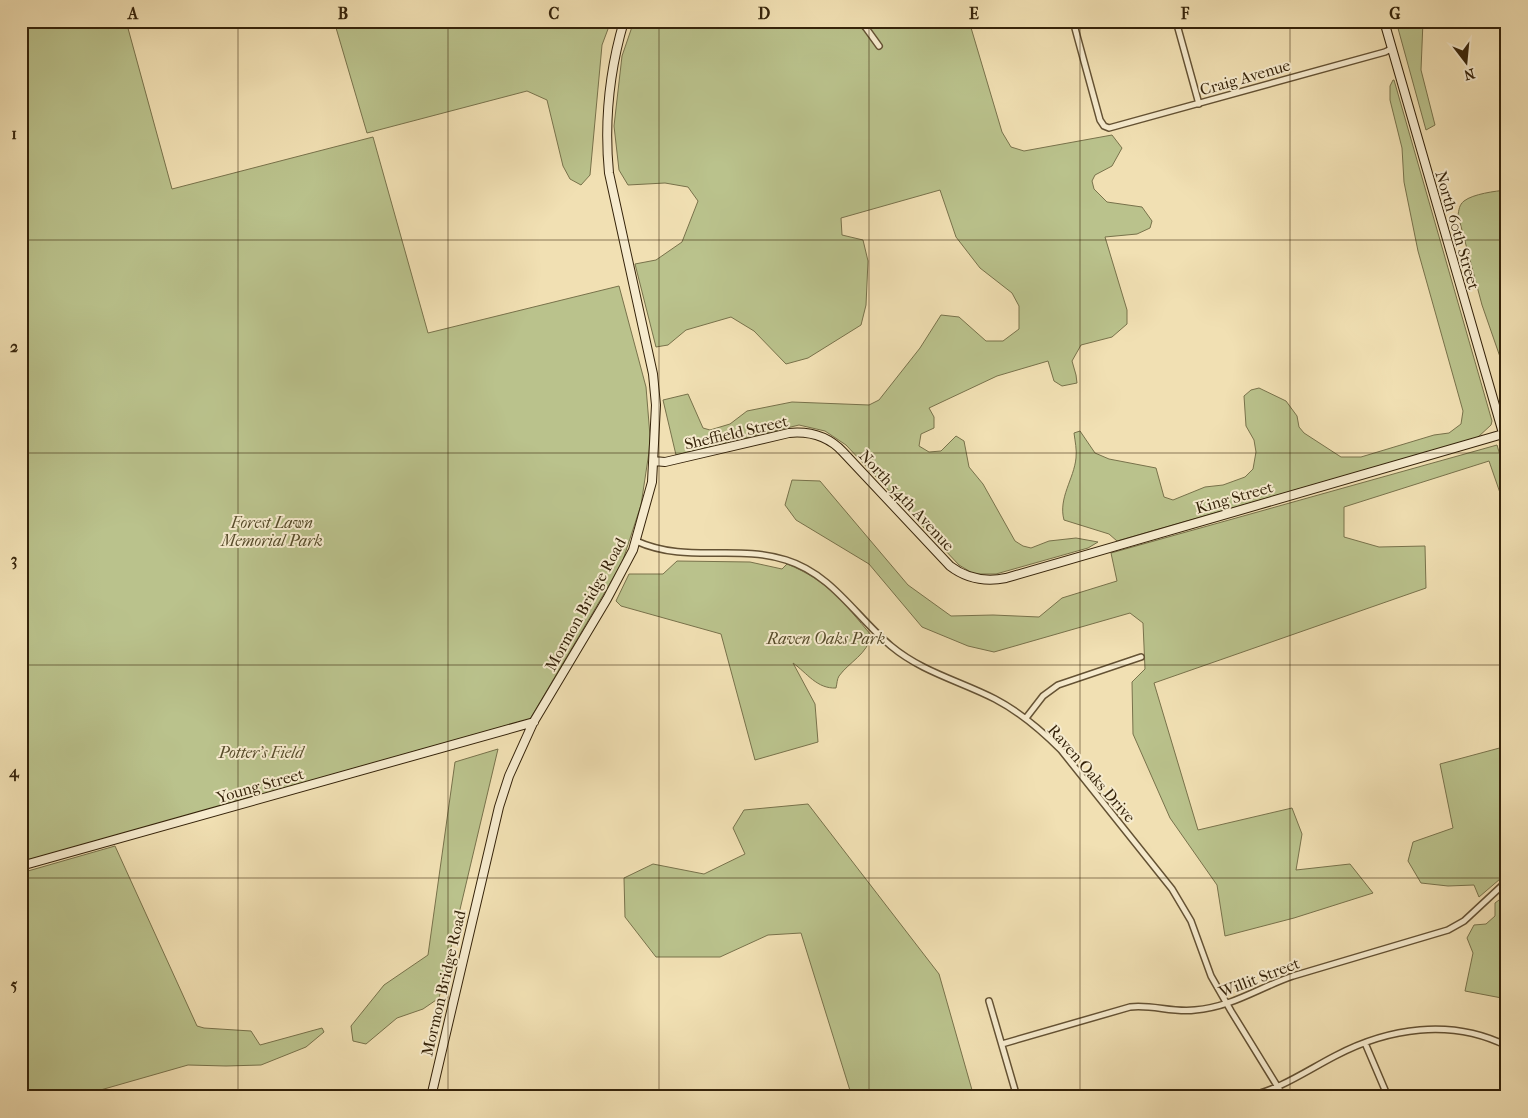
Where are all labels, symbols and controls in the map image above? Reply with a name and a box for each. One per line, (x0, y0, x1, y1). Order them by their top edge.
text: A (127, 4, 139, 23)
text: B (338, 4, 348, 23)
text: C (549, 4, 560, 23)
text: D (758, 4, 770, 23)
text: E (969, 4, 979, 23)
text: F (1180, 4, 1190, 23)
text: G (1389, 4, 1401, 23)
north arrow (1440, 38, 1490, 88)
street label: Craig Avenue (1198, 55, 1293, 99)
text: N (1462, 64, 1477, 84)
text: 1 (11, 124, 17, 143)
street label: North 60th Street (1431, 169, 1484, 292)
text: 2 (10, 337, 18, 356)
street label: Sheffield Street (683, 411, 790, 454)
street label: North 54th Avenue (855, 446, 958, 555)
street label: King Street (1193, 477, 1275, 518)
park label: Forest Lawn Memorial Park (220, 513, 323, 550)
street label: Mormon Bridge Road (541, 534, 630, 674)
text: 3 (11, 550, 17, 570)
park label: Raven Oaks Park (766, 629, 885, 648)
street label: Raven Oaks Drive (1044, 720, 1140, 826)
park label: Potter's Field (218, 743, 305, 762)
text: 4 (8, 762, 20, 782)
street label: Young Street (213, 764, 306, 807)
street label: Mormon Bridge Road (417, 908, 470, 1058)
street label: Willit Street (1215, 953, 1303, 1002)
text: 5 (11, 975, 18, 994)

